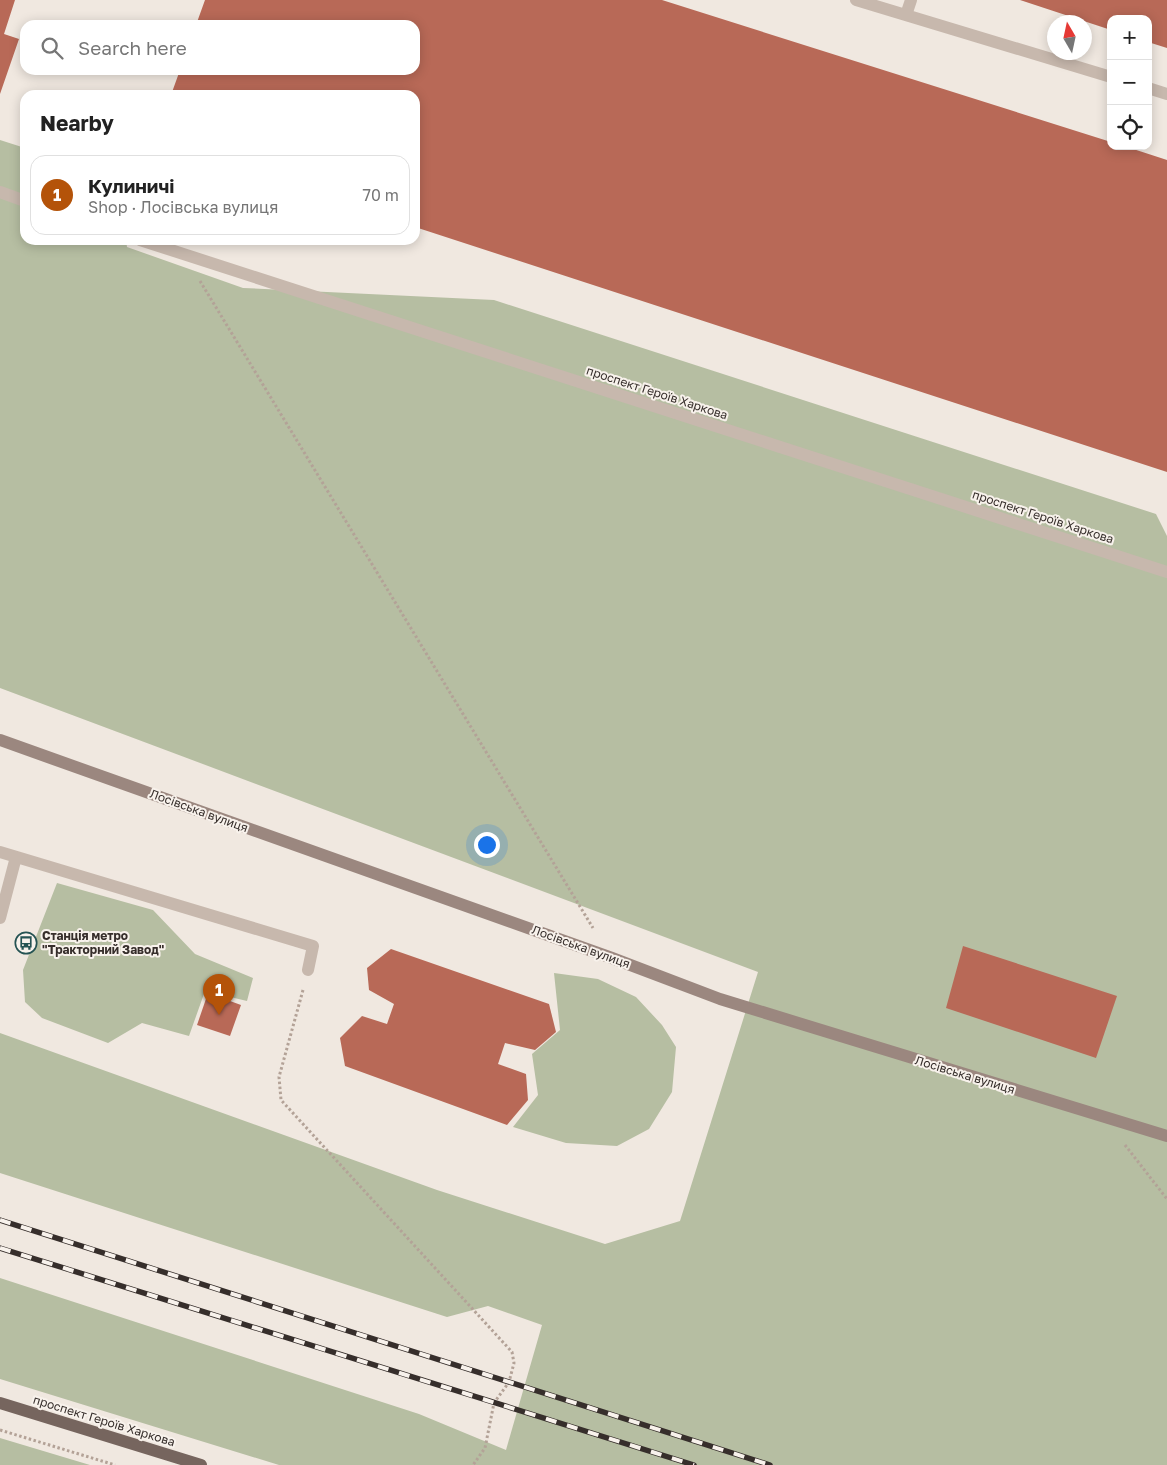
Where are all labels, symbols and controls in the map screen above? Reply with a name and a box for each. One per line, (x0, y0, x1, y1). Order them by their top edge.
north arrow (1047, 15, 1092, 60)
map controls (1107, 15, 1152, 150)
button: + (1107, 15, 1152, 60)
search box (20, 20, 420, 75)
icon: search (38, 34, 66, 62)
text: Search here (78, 36, 187, 59)
button: − (1107, 60, 1152, 105)
button: locate (1107, 105, 1152, 150)
text: Nearby (40, 110, 114, 136)
text: Кулиничі (88, 174, 175, 197)
text: 1 (53, 185, 61, 205)
text: 70 m (362, 185, 399, 205)
text: Shop · Лосівська вулиця (88, 197, 278, 217)
street label: проспект Героїв Харкова (585, 363, 730, 422)
street label: проспект Героїв Харкова (971, 487, 1116, 546)
street label: Лосівська вулиця (148, 786, 250, 835)
your location (474, 832, 500, 858)
street label: Лосівська вулиця (530, 922, 632, 971)
place label: Станція метро "Тракторний Завод" (42, 928, 164, 957)
bus stop icon: Станція метро "Тракторний Завод" (14, 931, 38, 955)
pin: 1 (203, 974, 235, 1015)
street label: Лосівська вулиця (913, 1052, 1017, 1097)
street label: проспект Героїв Харкова (31, 1392, 177, 1449)

